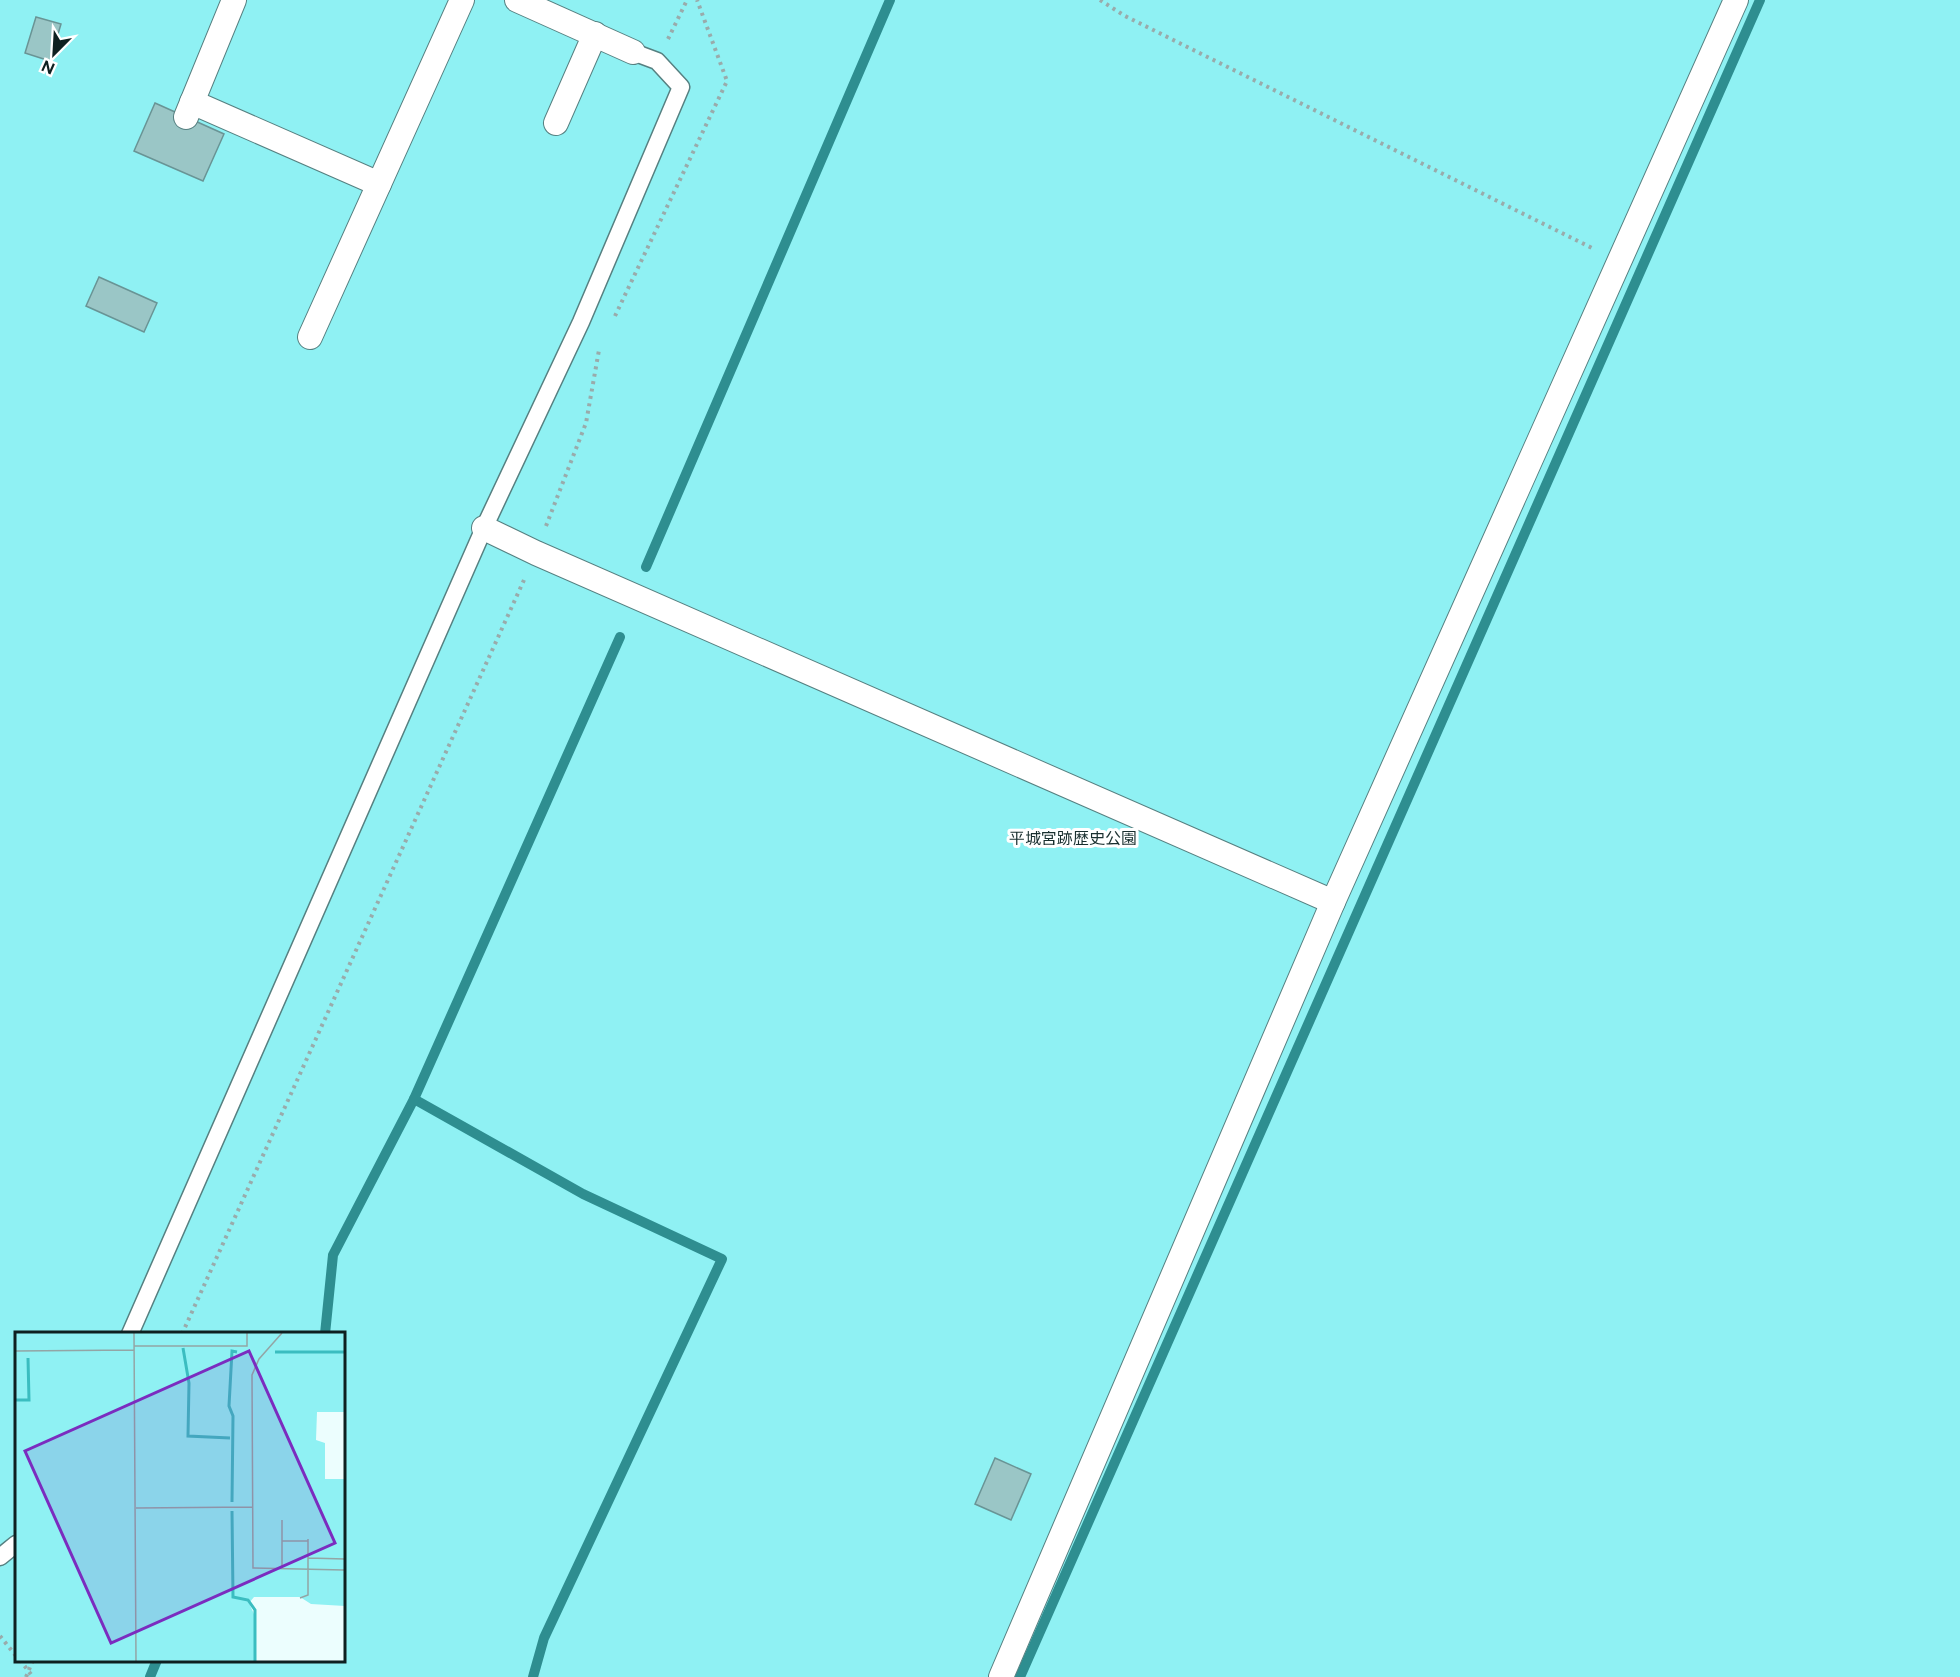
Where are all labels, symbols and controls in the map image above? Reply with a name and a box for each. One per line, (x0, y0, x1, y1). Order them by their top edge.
north arrow (24, 24, 84, 84)
text: N (39, 56, 58, 78)
park label: 平城宮跡歴史公園 (1009, 829, 1137, 848)
inset map (15, 1332, 345, 1662)

